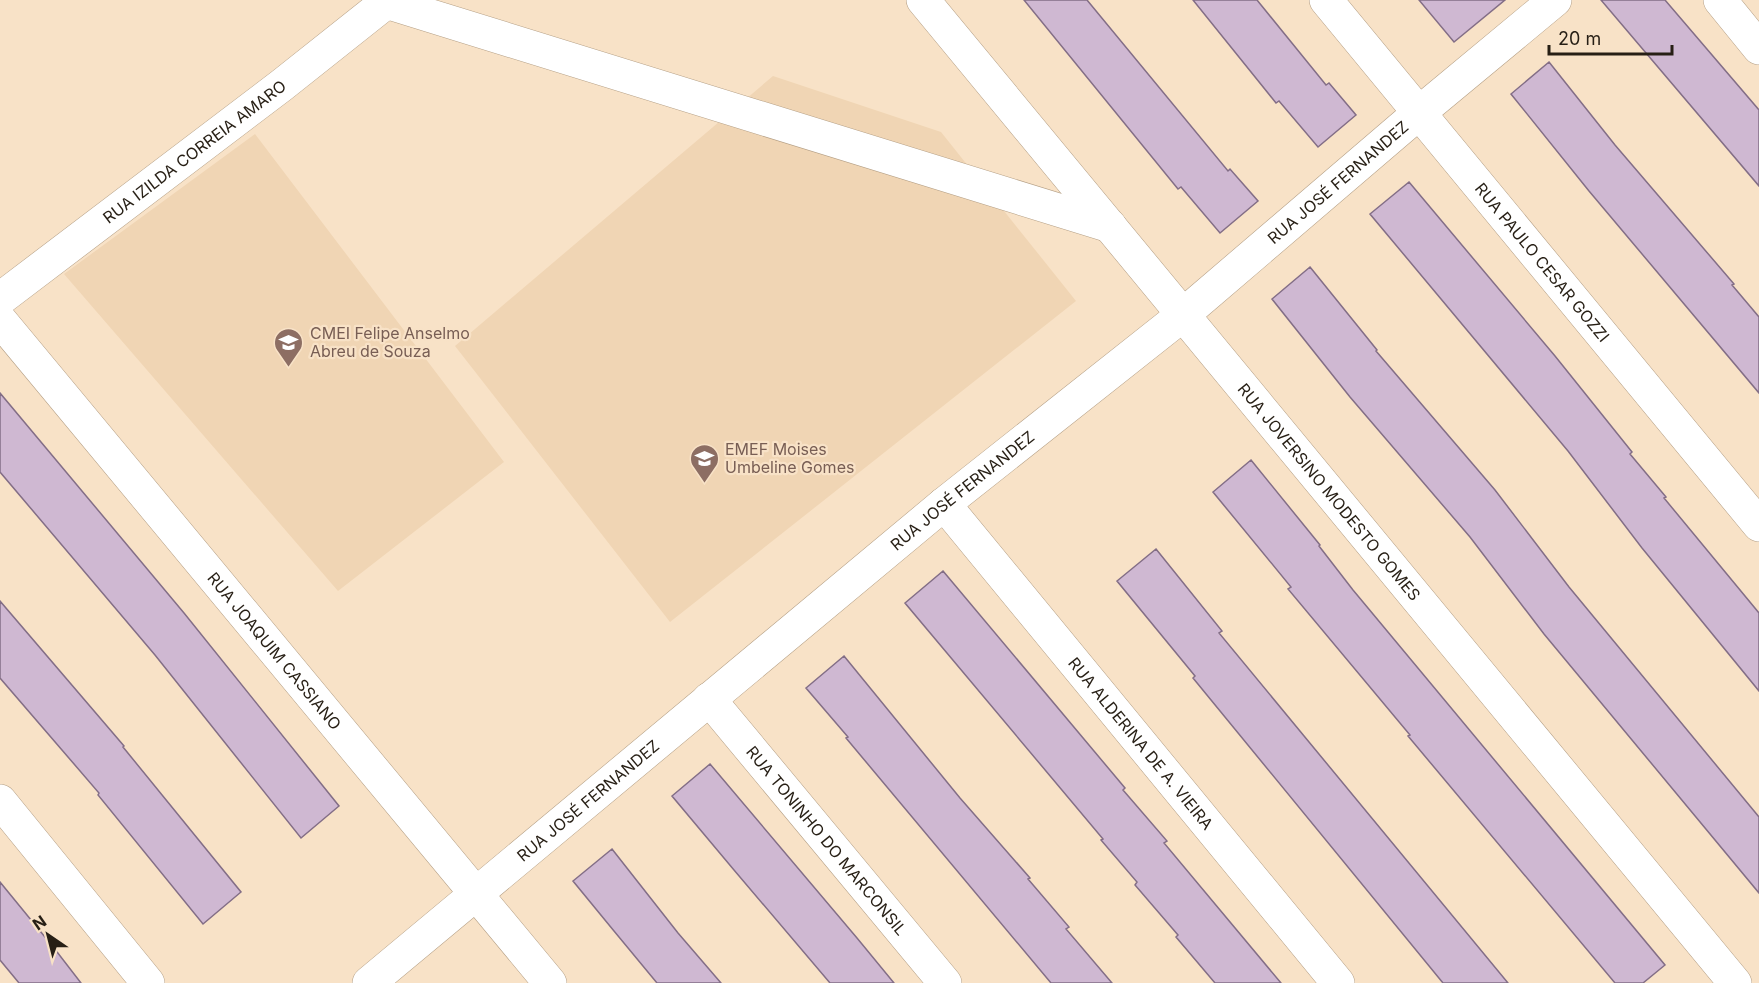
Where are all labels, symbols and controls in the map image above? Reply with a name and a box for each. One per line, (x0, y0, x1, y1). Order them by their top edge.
scale bar (1549, 18, 1672, 56)
text: 20 m (1558, 28, 1601, 49)
street label: RUA IZILDA CORREIA AMARO (99, 76, 290, 227)
street label: RUA JOSÉ FERNANDEZ (1263, 117, 1412, 248)
street label: RUA PAULO CESAR GOZZI (1471, 179, 1614, 346)
place label: CMEI Felipe Anselmo Abreu de Souza (310, 323, 470, 361)
school or university icon: CMEI Felipe Anselmo Abreu de Souza (273, 326, 305, 368)
street label: RUA JOVERSINO MODESTO GOMES (1234, 379, 1425, 605)
street label: RUA JOSÉ FERNANDEZ (886, 427, 1038, 554)
place label: EMEF Moises Umbeline Gomes (725, 439, 854, 477)
school or university icon: EMEF Moises Umbeline Gomes (688, 442, 720, 484)
street label: RUA JOAQUIM CASSIANO (203, 568, 346, 734)
street label: RUA ALDERINA DE A. VIEIRA (1064, 653, 1218, 834)
street label: RUA JOSÉ FERNANDEZ (513, 736, 663, 866)
street label: RUA TONINHO DO MARCONSIL (742, 742, 911, 939)
north arrow (18, 905, 78, 965)
text: N (29, 911, 50, 934)

